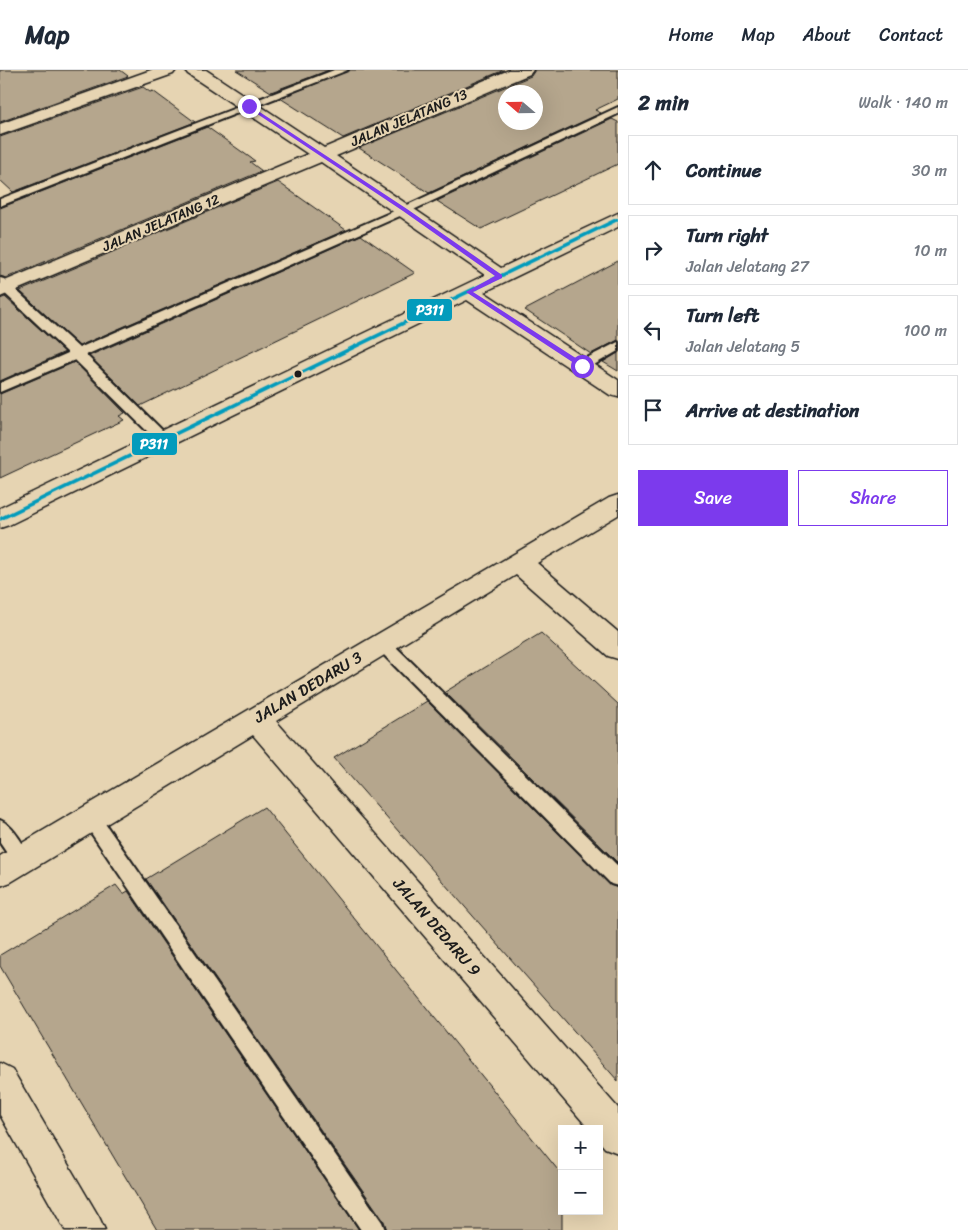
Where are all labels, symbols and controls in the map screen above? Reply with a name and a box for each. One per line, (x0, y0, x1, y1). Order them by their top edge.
text: Map (25, 14, 69, 56)
text: Home (669, 19, 714, 51)
text: Map (742, 19, 775, 51)
text: About (803, 19, 851, 51)
text: Contact (879, 19, 943, 51)
street label: JALAN JELATANG 13 (346, 82, 472, 154)
text: 2 min (638, 84, 689, 122)
north arrow (498, 85, 543, 130)
text: Walk · 140 m (859, 88, 948, 117)
route end (238, 95, 261, 118)
text: Continue (686, 154, 762, 187)
icon: ahead (639, 156, 667, 184)
text: 30 m (912, 156, 947, 185)
street label: JALAN JELATANG 12 (98, 187, 224, 259)
text: Turn right (686, 219, 768, 252)
icon: right (639, 236, 667, 264)
text: 10 m (914, 236, 947, 265)
text: Jalan Jelatang 27 (686, 252, 809, 281)
line badge: P311 (406, 298, 453, 322)
text: P311 (416, 298, 444, 323)
text: Turn left (686, 299, 759, 332)
icon: left (639, 316, 667, 344)
text: 100 m (903, 316, 947, 345)
text: Jalan Jelatang 5 (686, 332, 800, 361)
route start (571, 355, 594, 378)
unlabelled marker (293, 369, 303, 379)
text: Arrive at destination (686, 394, 859, 427)
icon: arrive (639, 396, 667, 424)
line badge: P311 (131, 432, 178, 456)
text: P311 (140, 432, 168, 457)
button: Save (638, 470, 788, 526)
button: Share (798, 470, 948, 526)
street label: JALAN DEDARU 3 (247, 643, 368, 732)
street label: JALAN DEDARU 9 (385, 870, 489, 983)
map controls (558, 1125, 603, 1215)
button: + (558, 1125, 603, 1170)
button: − (558, 1170, 603, 1215)

